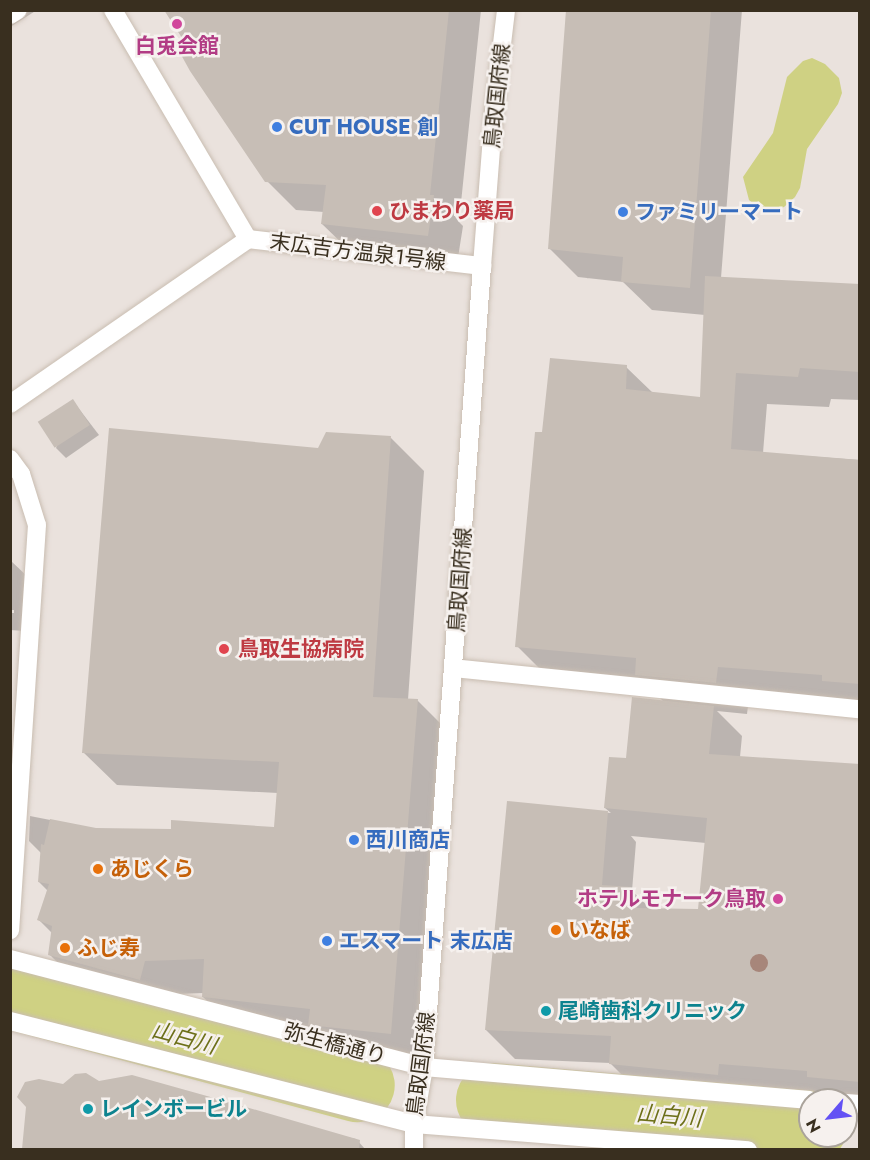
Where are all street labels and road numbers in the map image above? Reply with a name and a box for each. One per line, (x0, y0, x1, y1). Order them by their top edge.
street label: 鳥取国府線 (479, 42, 515, 150)
street label: 末広吉方温泉1号線 (268, 229, 448, 275)
street label: 鳥取国府線 (444, 527, 476, 633)
street label: 鳥取国府線 (402, 1010, 440, 1118)
street label: 弥生橋通り (281, 1018, 389, 1070)

